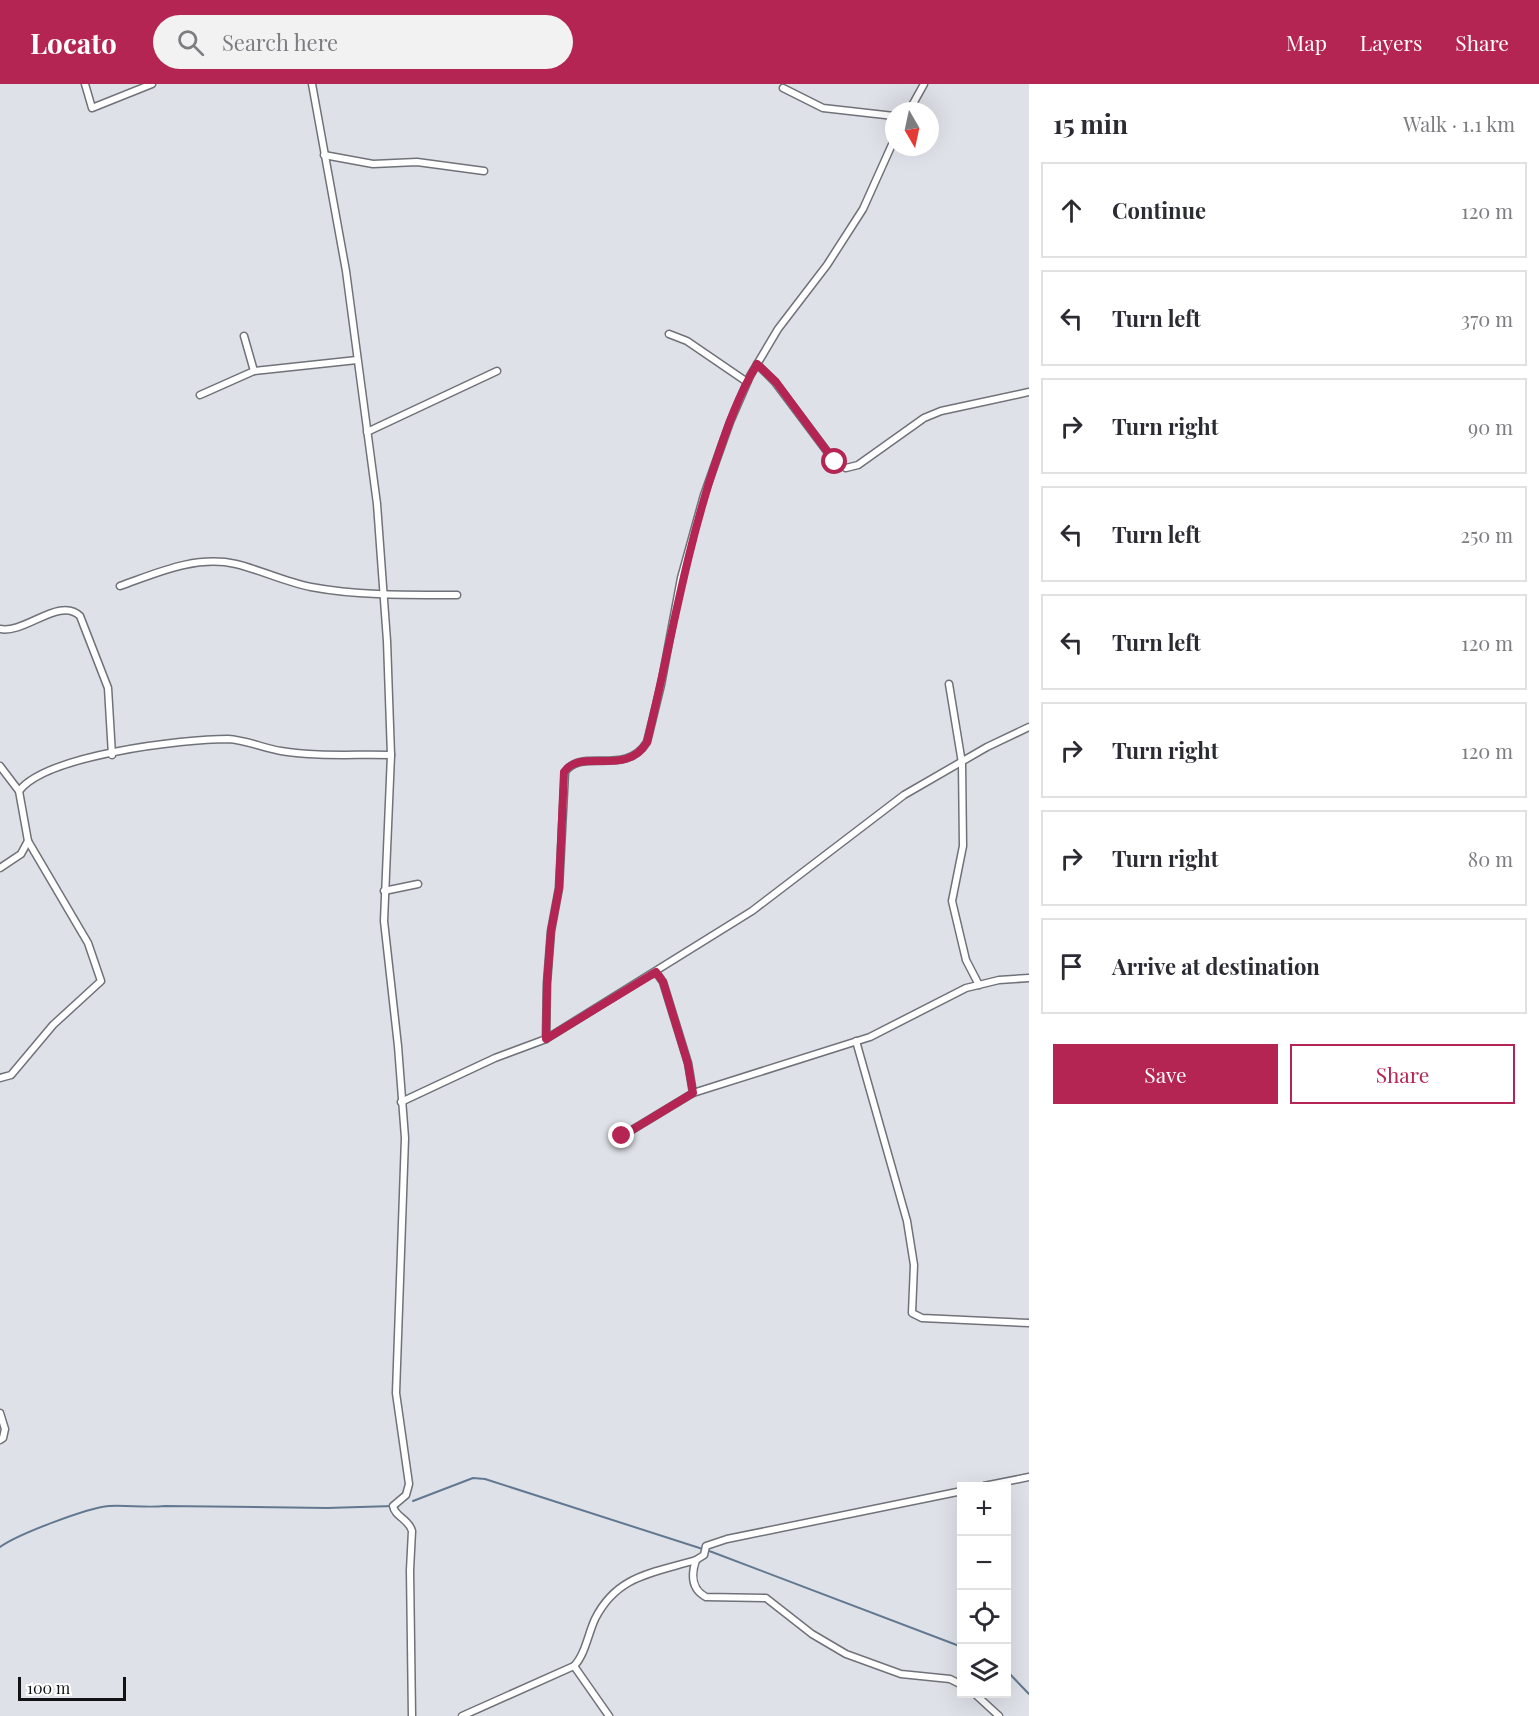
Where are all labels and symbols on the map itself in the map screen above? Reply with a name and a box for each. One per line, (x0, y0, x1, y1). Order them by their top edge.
north arrow (885, 102, 939, 156)
route start (821, 448, 847, 474)
route end (608, 1122, 634, 1148)
scale bar (18, 1674, 126, 1702)

